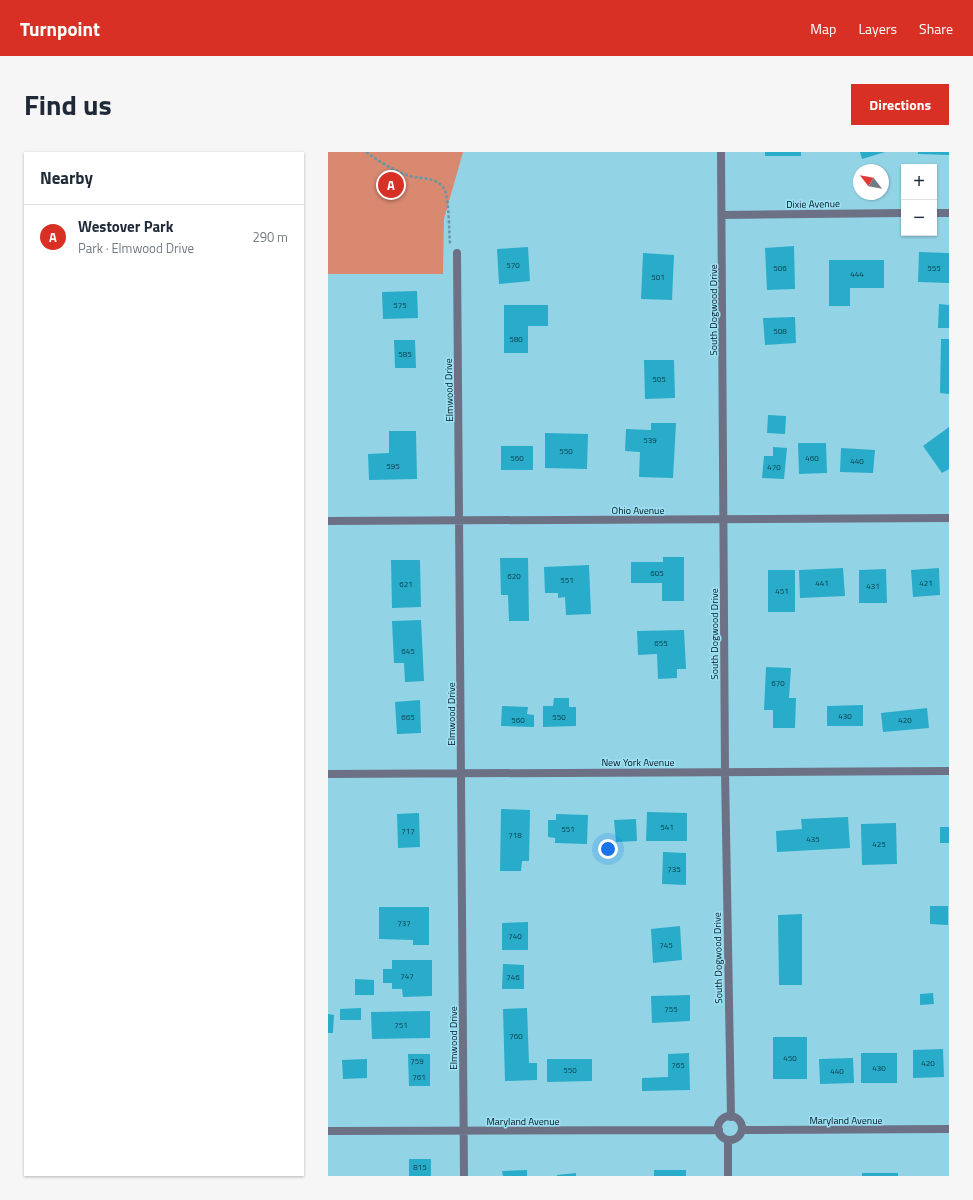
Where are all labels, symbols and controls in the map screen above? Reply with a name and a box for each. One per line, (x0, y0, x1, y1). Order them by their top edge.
text: Turnpoint (20, 14, 100, 43)
text: Map (810, 18, 836, 39)
text: Layers (858, 18, 897, 39)
text: Share (919, 18, 953, 39)
text: Find us (24, 83, 112, 126)
button: Directions (851, 84, 949, 125)
north arrow (853, 164, 889, 200)
map controls (901, 164, 937, 236)
button: + (901, 164, 937, 200)
text: Nearby (40, 165, 93, 191)
pin: A (378, 170, 404, 200)
street label: Dixie Avenue (786, 196, 840, 212)
button: − (901, 200, 937, 236)
text: Westover Park (78, 215, 173, 238)
text: A (49, 227, 57, 247)
text: 290 m (252, 227, 288, 247)
text: Park · Elmwood Drive (78, 238, 194, 258)
house number: 570 (506, 259, 520, 271)
house number: 506 (773, 262, 787, 274)
house number: 555 (927, 262, 941, 274)
street label: South Dogwood Drive (706, 264, 721, 356)
house number: 444 (850, 268, 864, 280)
house number: 501 (651, 271, 665, 283)
house number: 575 (393, 299, 407, 311)
house number: 508 (773, 325, 787, 337)
house number: 580 (509, 333, 523, 345)
house number: 585 (398, 348, 412, 360)
street label: Elmwood Drive (441, 358, 457, 422)
house number: 505 (652, 373, 666, 385)
house number: 539 (643, 434, 657, 446)
house number: 550 (559, 445, 573, 457)
house number: 560 (510, 452, 524, 464)
house number: 460 (805, 452, 819, 464)
house number: 440 (850, 455, 864, 467)
house number: 595 (386, 460, 400, 472)
house number: 470 (767, 461, 781, 473)
street label: Ohio Avenue (612, 503, 664, 518)
house number: 605 (650, 567, 664, 579)
house number: 620 (507, 570, 521, 582)
house number: 551 (560, 574, 574, 586)
house number: 441 (815, 577, 829, 589)
house number: 421 (919, 577, 933, 589)
house number: 621 (399, 578, 413, 590)
house number: 431 (866, 580, 880, 592)
house number: 451 (775, 585, 789, 597)
street label: South Dogwood Drive (707, 588, 722, 680)
house number: 655 (654, 637, 668, 649)
house number: 645 (401, 645, 415, 657)
house number: 670 (771, 677, 785, 689)
street label: Elmwood Drive (444, 682, 459, 746)
house number: 430 (838, 710, 852, 722)
house number: 665 (401, 711, 415, 723)
house number: 550 (552, 711, 566, 723)
house number: 560 (511, 714, 525, 726)
house number: 420 (898, 714, 912, 726)
street label: New York Avenue (601, 755, 675, 770)
house number: 541 (660, 821, 674, 833)
house number: 551 (561, 823, 575, 835)
house number: 717 (401, 825, 415, 837)
house number: 718 (508, 829, 522, 841)
house number: 435 (806, 833, 820, 845)
house number: 425 (872, 838, 886, 850)
your location (598, 839, 618, 859)
house number: 735 (667, 863, 681, 875)
street label: South Dogwood Drive (710, 912, 726, 1004)
house number: 737 (397, 917, 411, 929)
house number: 740 (508, 930, 522, 942)
house number: 745 (659, 939, 673, 951)
house number: 747 (400, 970, 414, 982)
house number: 746 (506, 971, 520, 983)
house number: 755 (664, 1003, 678, 1015)
street label: Elmwood Drive (446, 1006, 461, 1070)
house number: 751 (394, 1019, 408, 1031)
house number: 760 (509, 1030, 523, 1042)
house number: 450 (783, 1052, 797, 1064)
house number: 759 (410, 1055, 424, 1067)
house number: 420 (921, 1057, 935, 1069)
house number: 765 (671, 1059, 685, 1071)
house number: 430 (872, 1062, 886, 1074)
house number: 550 (563, 1064, 577, 1076)
house number: 440 (830, 1065, 844, 1077)
house number: 761 (412, 1071, 426, 1083)
street label: Maryland Avenue (809, 1113, 883, 1128)
street label: Maryland Avenue (486, 1114, 560, 1129)
house number: 815 (413, 1161, 427, 1173)

